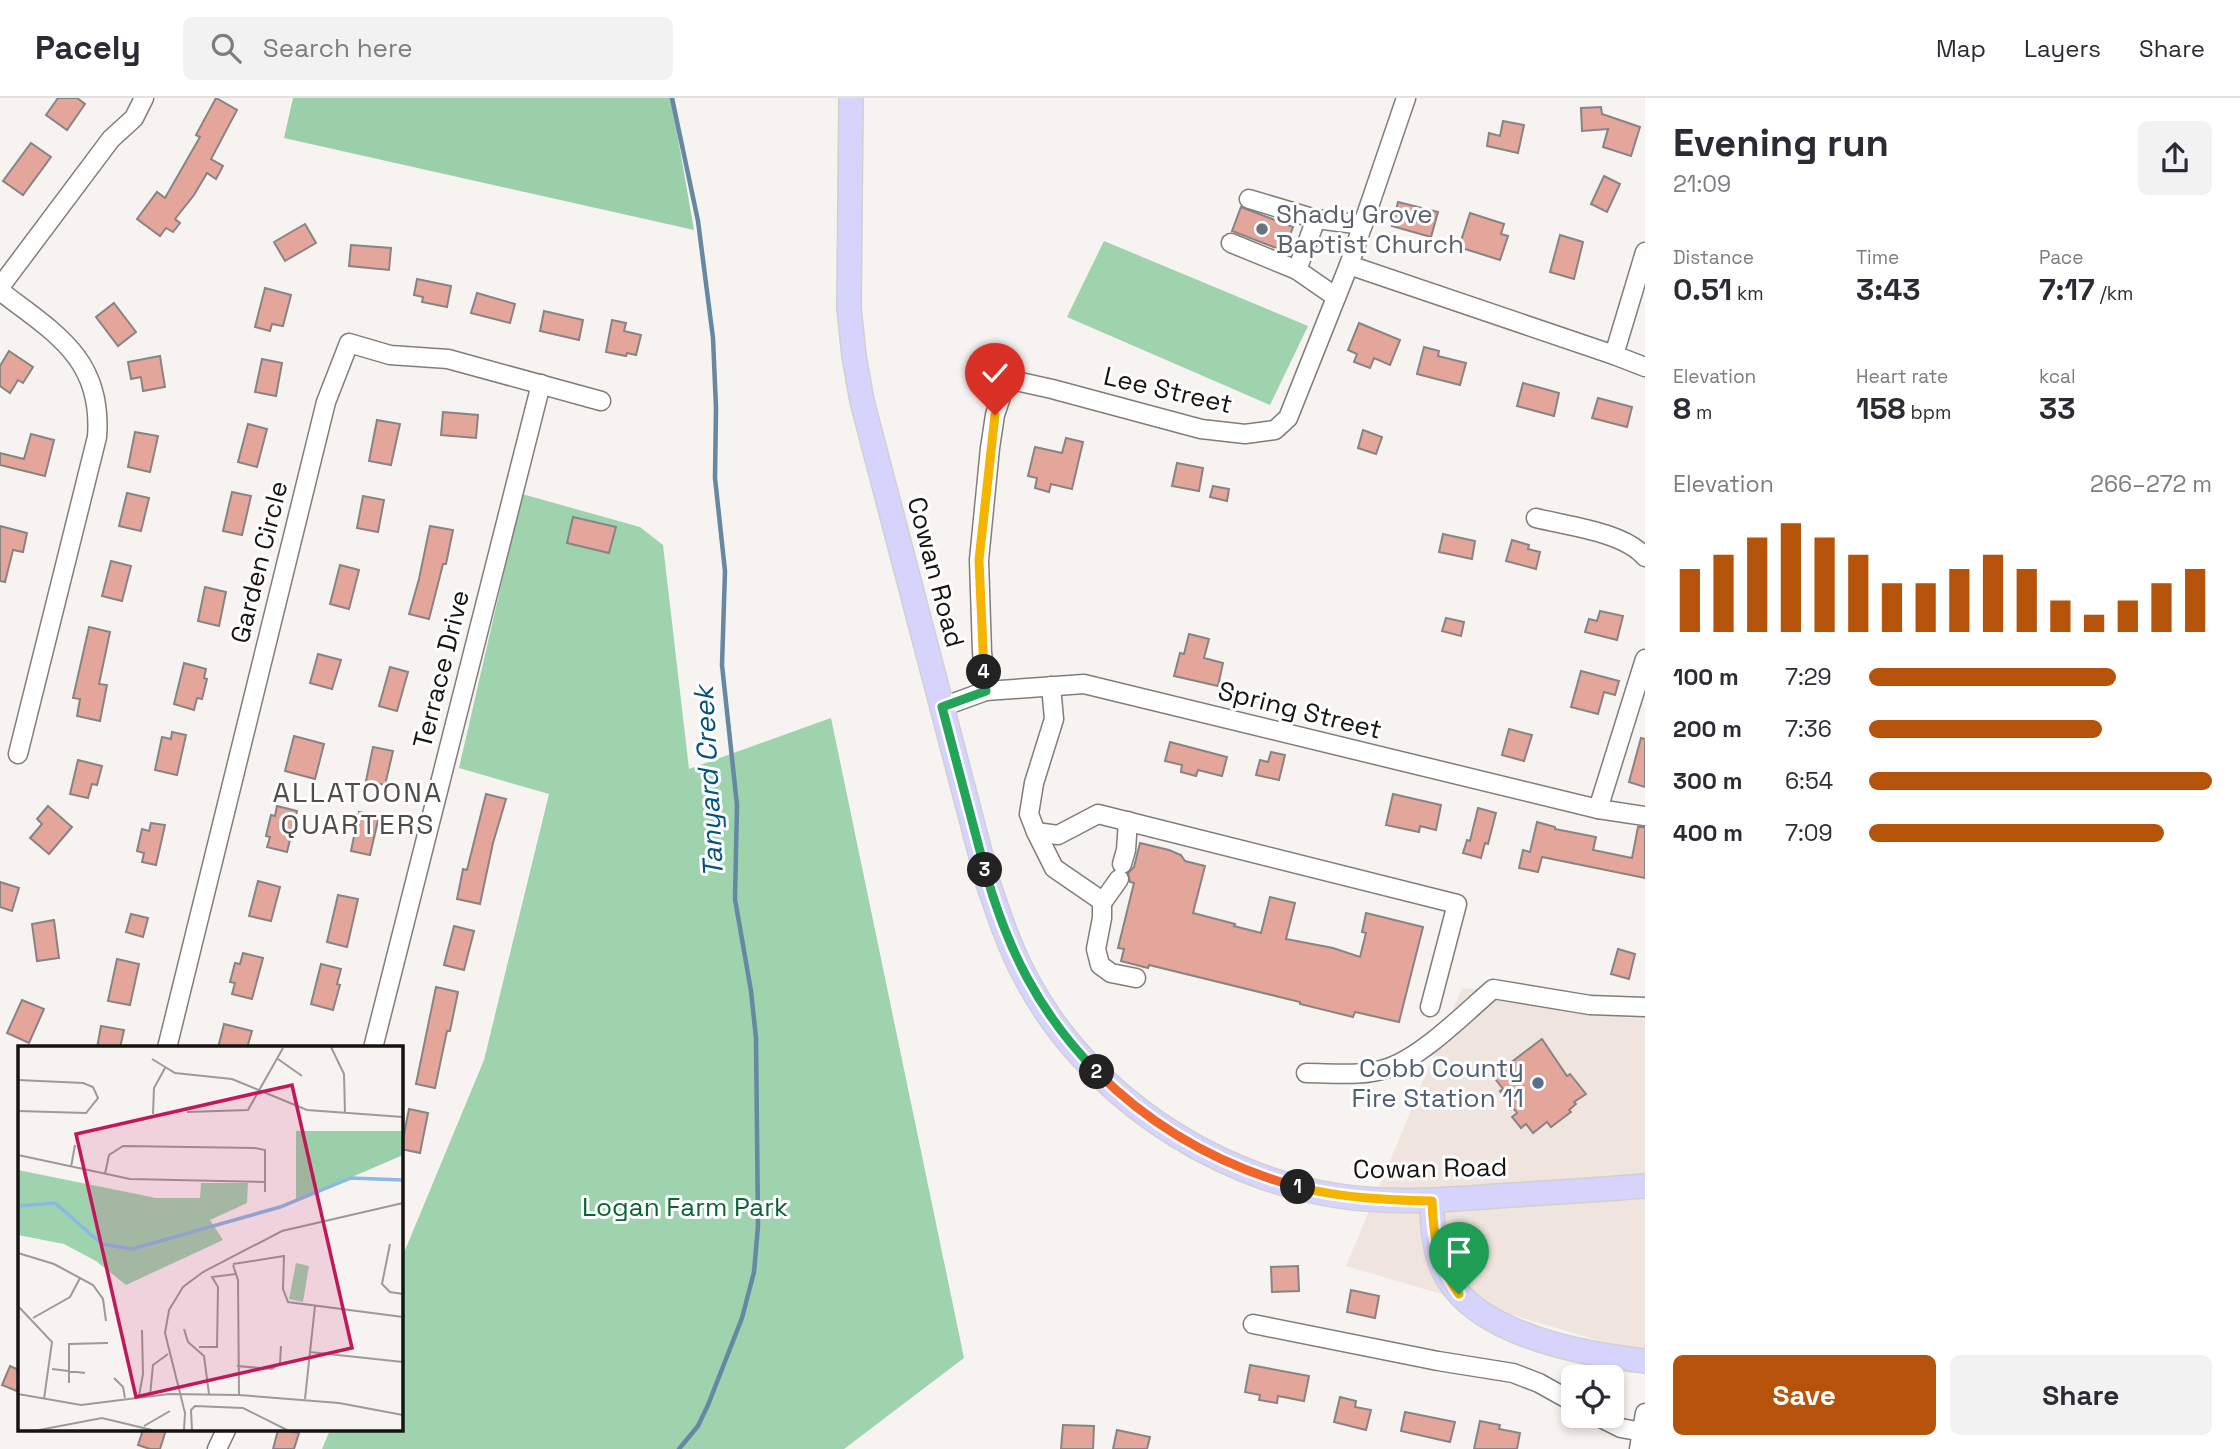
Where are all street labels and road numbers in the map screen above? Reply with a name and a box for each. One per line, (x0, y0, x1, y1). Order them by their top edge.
street label: Lee Street (1100, 359, 1236, 421)
street label: Garden Circle (222, 477, 296, 647)
street label: Cowan Road (900, 493, 972, 651)
street label: Terrace Drive (405, 586, 477, 752)
street label: Spring Street (1215, 673, 1385, 747)
street label: Cowan Road (1352, 1150, 1508, 1186)

